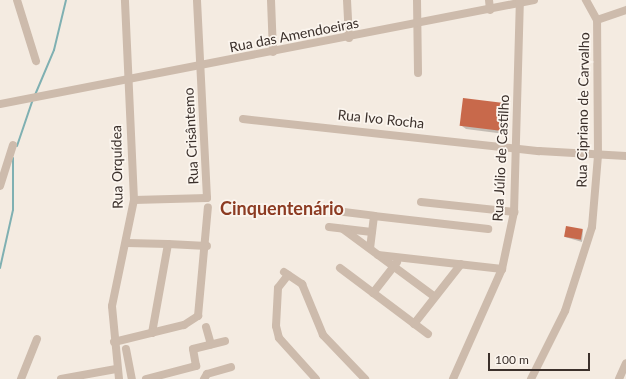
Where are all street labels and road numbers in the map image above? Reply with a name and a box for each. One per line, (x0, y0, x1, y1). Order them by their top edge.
street label: Rua das Amendoeiras (228, 14, 360, 56)
street label: Rua Cipriano de Carvalho (573, 32, 593, 188)
street label: Rua Crisântemo (180, 87, 202, 185)
street label: Rua Júlio de Castilho (489, 94, 513, 222)
street label: Rua Ivo Rocha (337, 106, 425, 132)
street label: Rua Orquídea (108, 125, 126, 209)

